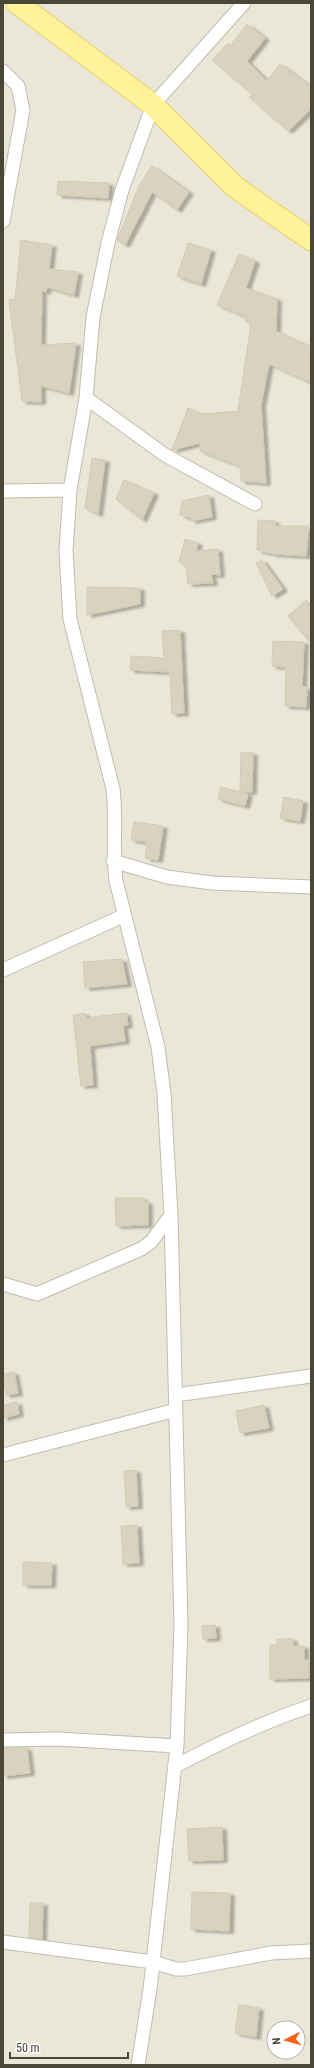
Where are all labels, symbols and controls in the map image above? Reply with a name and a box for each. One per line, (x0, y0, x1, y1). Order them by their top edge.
north arrow (266, 2020, 306, 2060)
scale bar (10, 2034, 128, 2060)
text: N (270, 2037, 283, 2045)
text: 50 m (16, 2041, 40, 2055)

